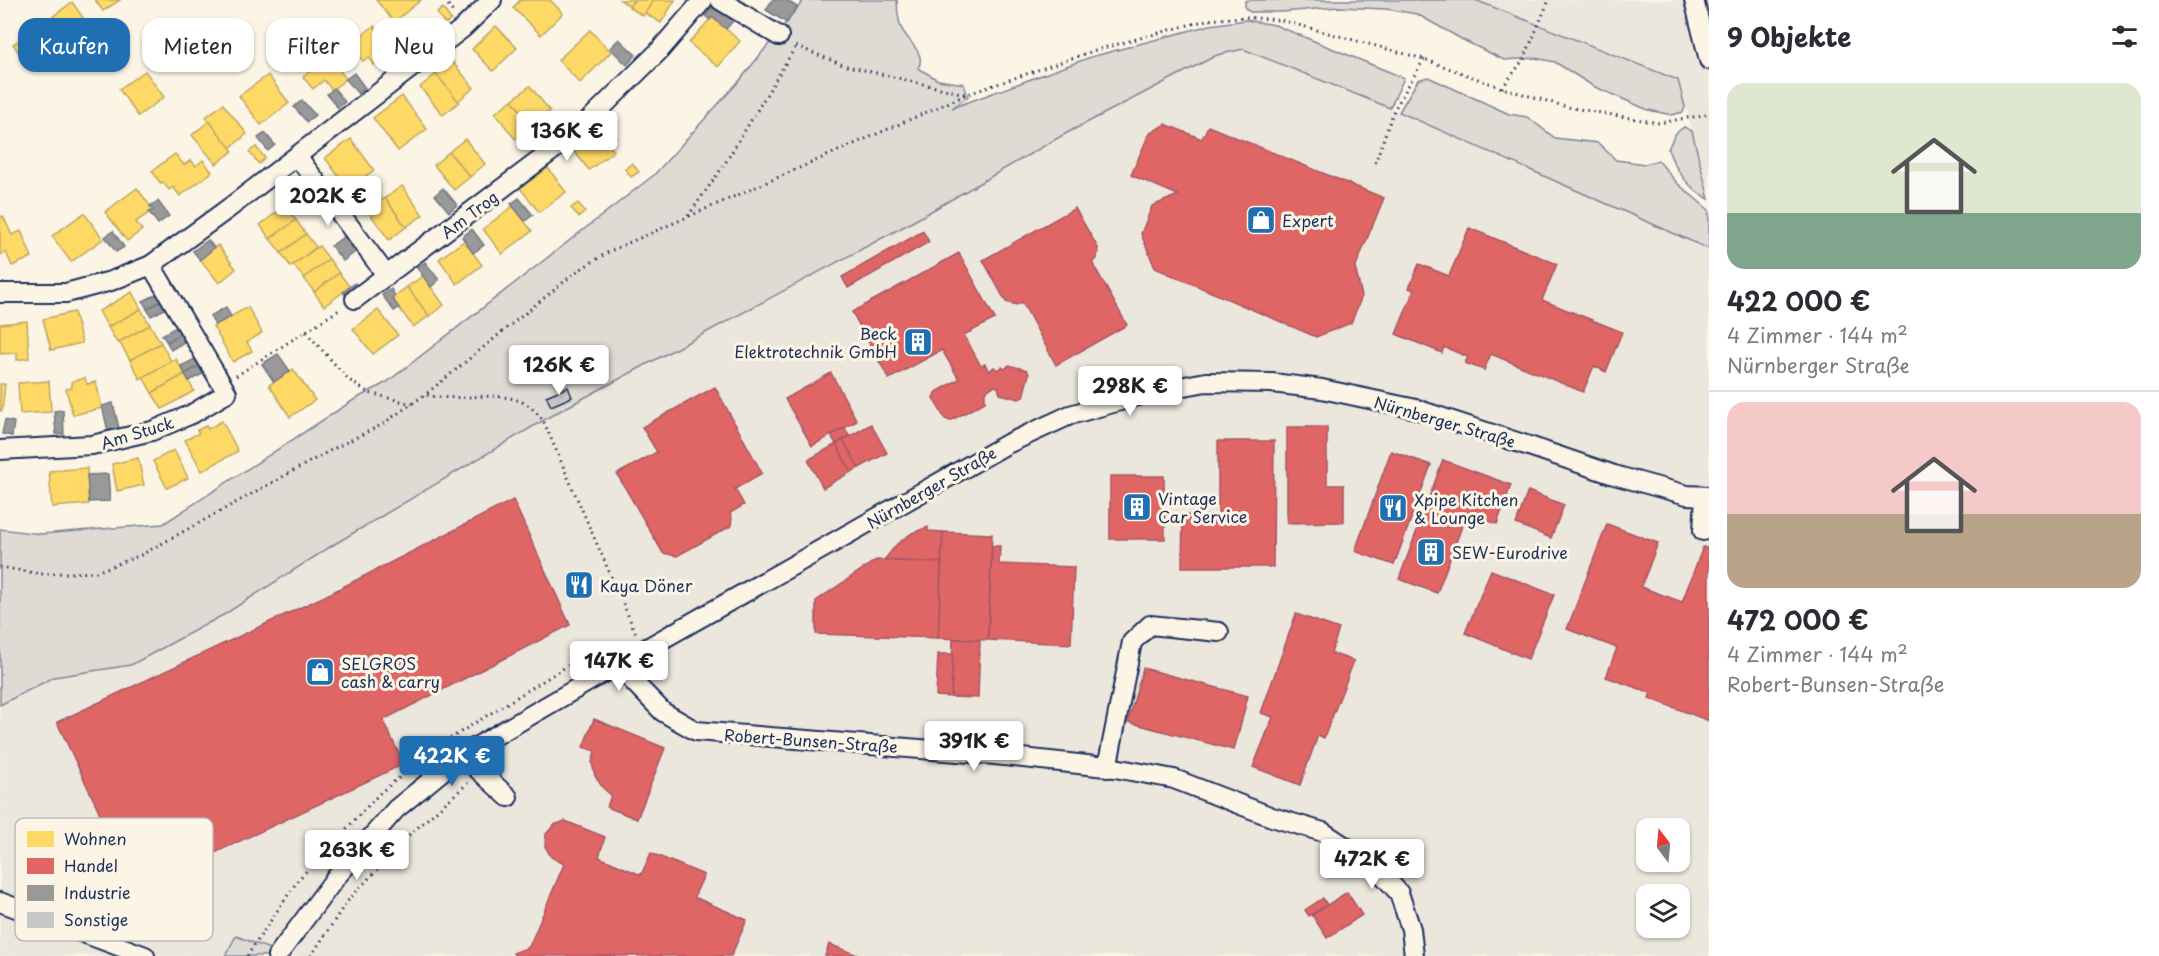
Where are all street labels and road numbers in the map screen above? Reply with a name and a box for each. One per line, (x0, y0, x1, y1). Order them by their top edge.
street label: Am Trog (435, 185, 503, 243)
street label: Nürnberger Straße (1371, 389, 1519, 453)
street label: Am Stuck (97, 409, 177, 455)
street label: Nürnberger Straße (862, 440, 1000, 534)
street label: Robert-Bunsen-Straße (723, 722, 899, 758)

